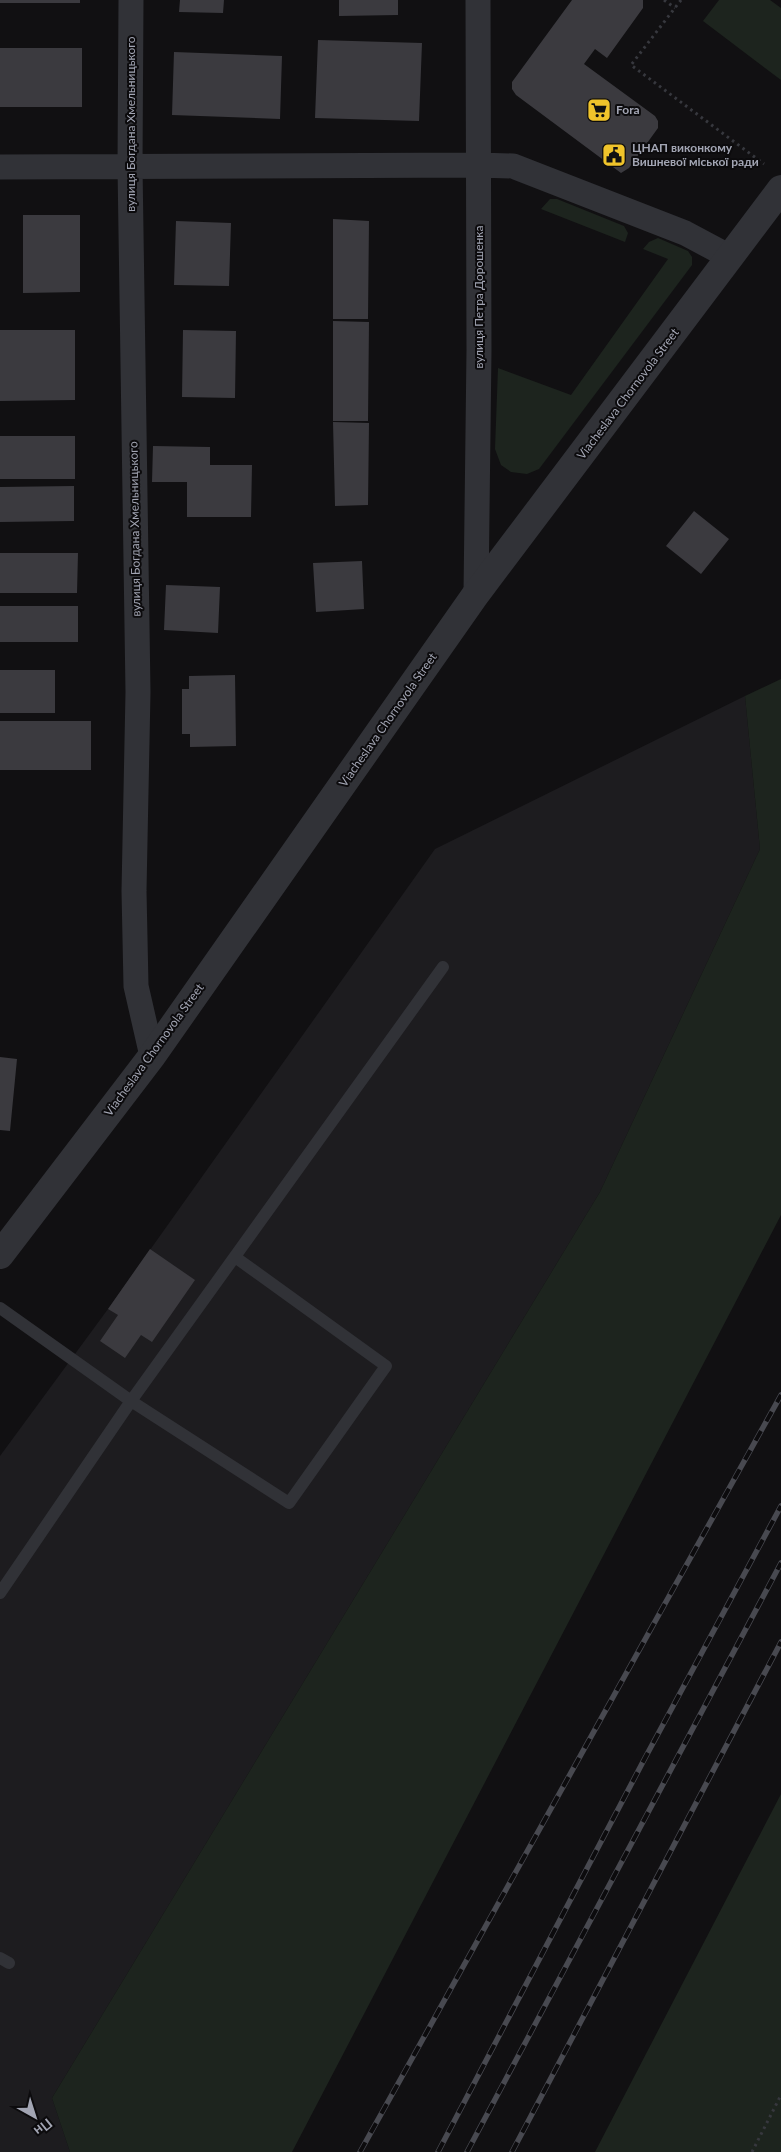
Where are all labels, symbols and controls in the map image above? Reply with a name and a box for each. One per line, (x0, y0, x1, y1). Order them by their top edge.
street label: вулиця Богдана Хмельницького (123, 36, 138, 212)
supermarket icon: Fora (586, 97, 612, 123)
place label: Fora (616, 102, 640, 117)
place label: ЦНАП виконкому Вишневої міської ради (632, 140, 759, 169)
public building icon: ЦНАП виконкому Вишневої міської ради (601, 142, 627, 168)
street label: вулиця Петра Дорошенка (471, 226, 486, 368)
street label: Viacheslava Chornovola Street (573, 325, 682, 462)
street label: вулиця Богдана Хмельницького (125, 441, 144, 617)
street label: Viacheslava Chornovola Street (336, 649, 440, 790)
street label: Viacheslava Chornovola Street (100, 980, 207, 1119)
north arrow (10, 2092, 60, 2142)
text: Пн (31, 2115, 56, 2140)

